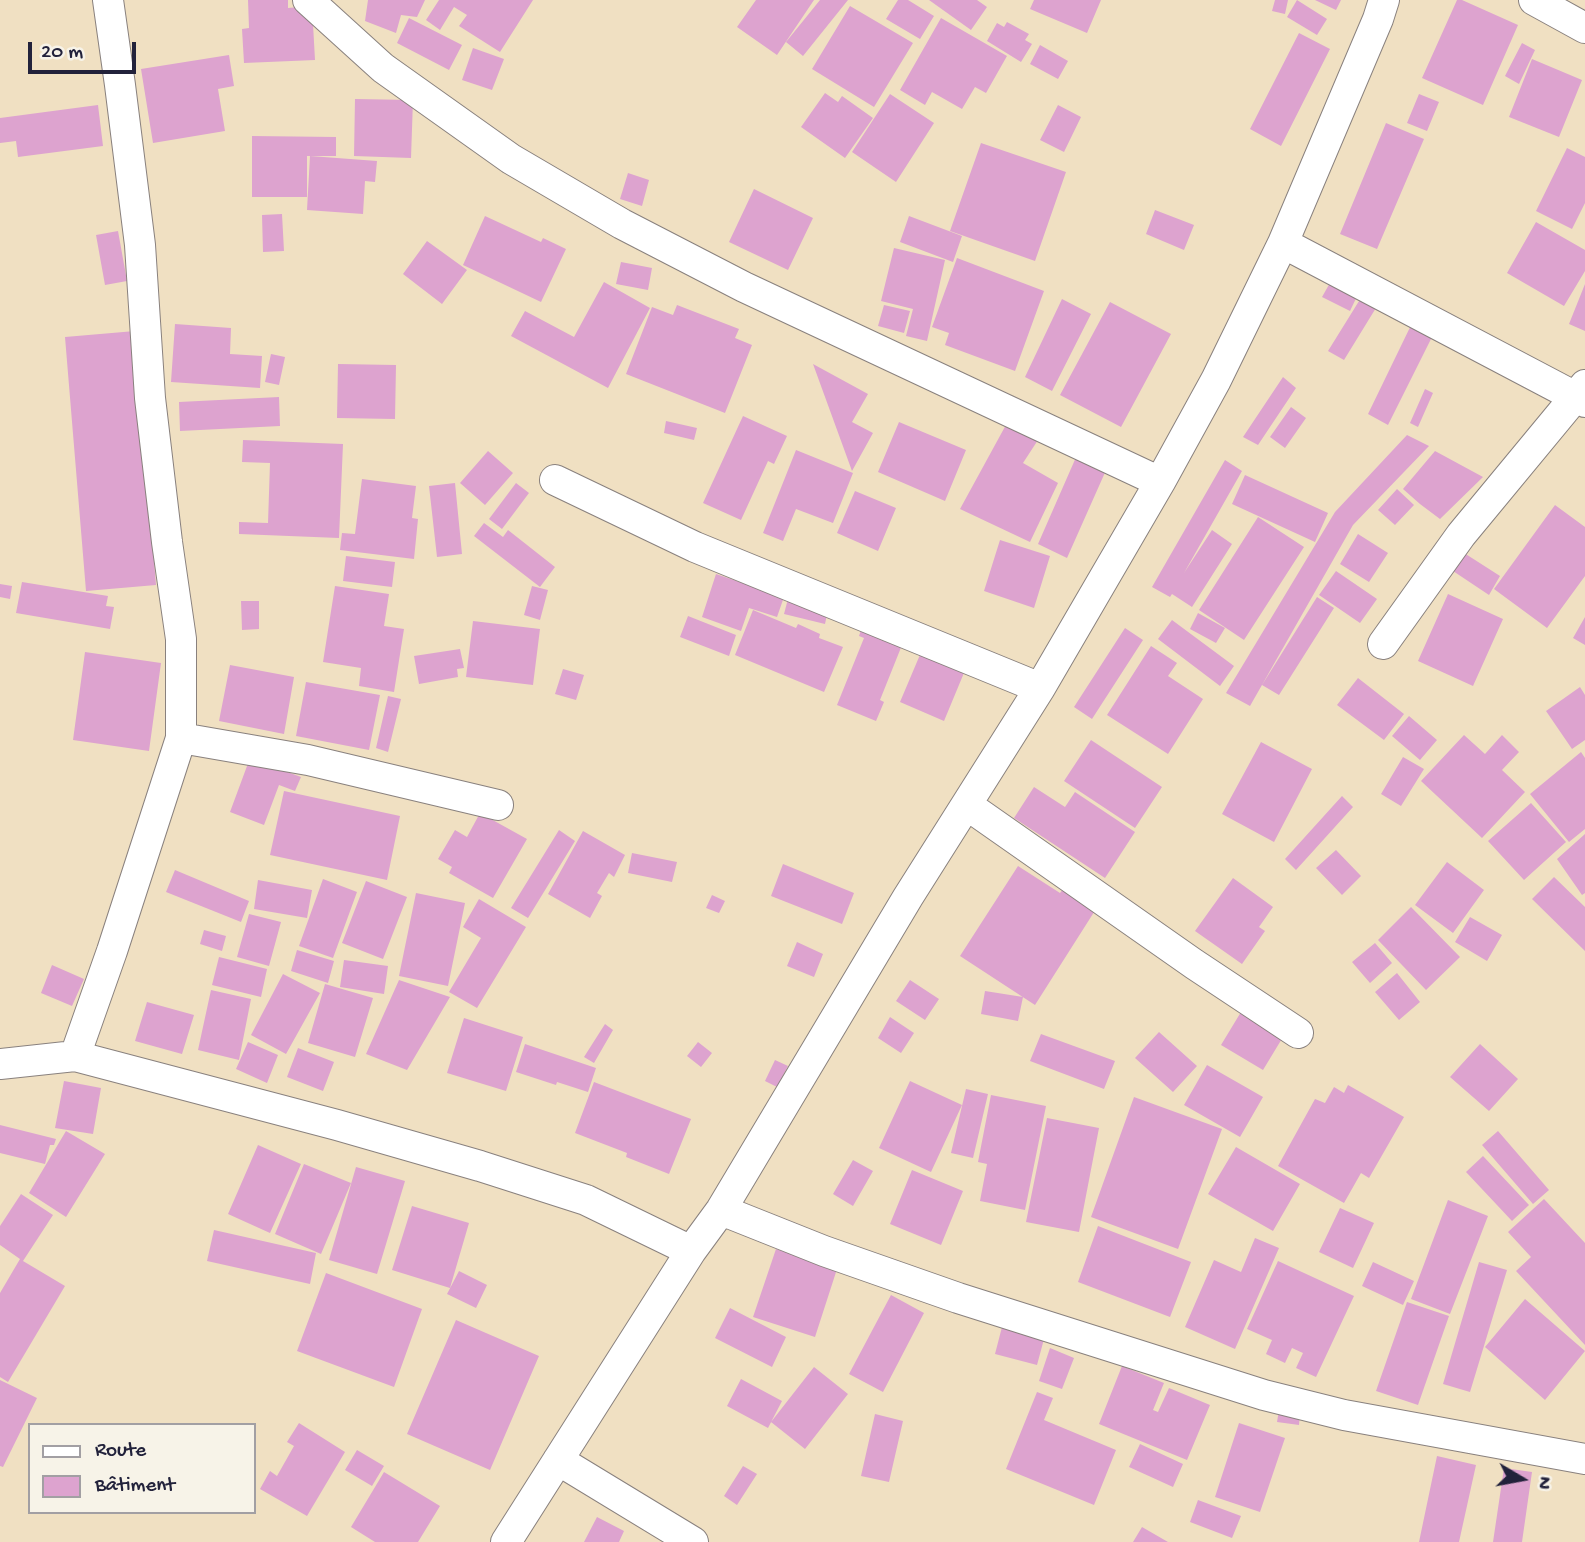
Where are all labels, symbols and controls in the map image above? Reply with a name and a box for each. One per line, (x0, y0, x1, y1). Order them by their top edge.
scale bar (32, 28, 140, 72)
text: 20 m (41, 41, 83, 66)
legend (28, 1423, 256, 1514)
text: Route (95, 1439, 146, 1464)
north arrow (1487, 1444, 1557, 1514)
text: Bâtiment (95, 1474, 175, 1499)
text: N (1531, 1475, 1556, 1491)

